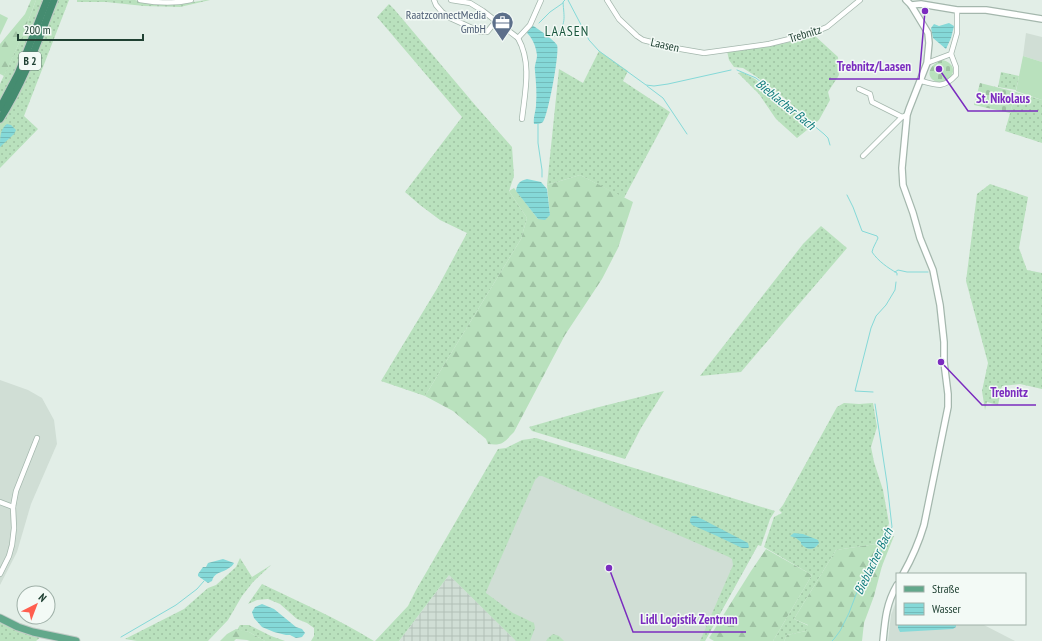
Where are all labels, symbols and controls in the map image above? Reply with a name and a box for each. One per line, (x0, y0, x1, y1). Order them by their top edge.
place label: RaatzconnectMedia GmbH (406, 7, 486, 36)
office icon: RaatzconnectMedia GmbH (489, 9, 515, 42)
scale bar (18, 16, 143, 42)
street label: Trebnitz (787, 21, 823, 46)
text: 200 m (24, 22, 51, 37)
district label: LAASEN (545, 22, 589, 40)
street label: Laasen (649, 34, 681, 55)
road number: B 2 (19, 52, 41, 70)
callout: Trebnitz/Laasen (829, 54, 919, 79)
text: Trebnitz/Laasen (837, 58, 911, 75)
water label: Bieblacher Bach (752, 75, 820, 134)
callout: St. Nikolaus (968, 86, 1038, 111)
text: St. Nikolaus (976, 90, 1030, 107)
callout: Trebnitz (982, 380, 1036, 405)
text: Trebnitz (990, 384, 1028, 401)
water label: Bieblacher Bach (850, 524, 897, 597)
legend (896, 573, 1026, 625)
text: Straße (932, 581, 959, 596)
north arrow (16, 585, 56, 625)
text: N (36, 590, 50, 605)
text: Wasser (932, 601, 962, 616)
callout: Lidl Logistik Zentrum (633, 607, 746, 632)
text: Lidl Logistik Zentrum (640, 611, 738, 628)

